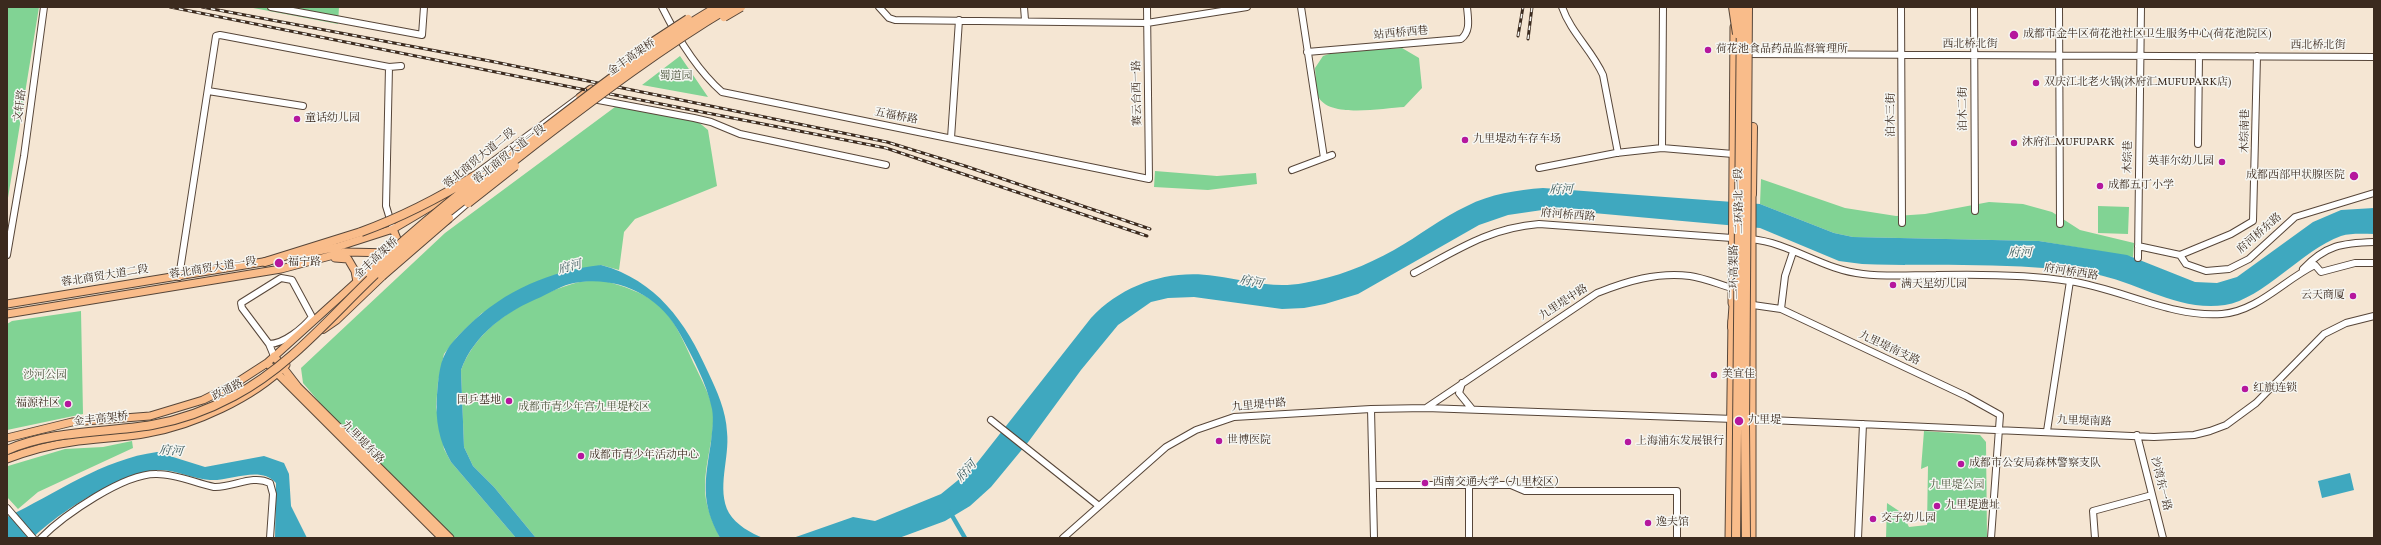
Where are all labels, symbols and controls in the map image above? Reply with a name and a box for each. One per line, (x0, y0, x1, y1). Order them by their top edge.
street label: 站西桥西巷 (1373, 25, 1429, 43)
place label: 成都市金牛区荷花池社区卫生服务中心(荷花池院区) (2023, 28, 2271, 42)
marker: 成都市金牛区荷花池社区卫生服务中心(荷花池院区) (2008, 29, 2020, 41)
street label: 金丰高架桥 (606, 37, 658, 79)
street label: 西北桥北街 (1943, 38, 1997, 52)
street label: 西北桥北街 (2291, 39, 2345, 53)
place label: 荷花池食品药品监督管理所 (1716, 43, 1848, 57)
marker: 荷花池食品药品监督管理所 (1703, 45, 1713, 55)
street label: 赛云台西一路 (1131, 60, 1145, 126)
park label: 蜀道园 (660, 70, 692, 84)
place label: 双庆江北老火锅(沐府汇MUFUPARK店) (2044, 76, 2231, 90)
marker: 双庆江北老火锅(沐府汇MUFUPARK店) (2031, 78, 2041, 88)
street label: 泊木二街 (1957, 87, 1971, 131)
street label: 文轩路 (12, 89, 30, 123)
street label: 泊木三街 (1885, 93, 1899, 137)
street label: 五福桥路 (873, 106, 919, 128)
street label: 木综南巷 (2239, 109, 2253, 153)
place label: 童话幼儿园 (305, 112, 360, 126)
marker: 童话幼儿园 (292, 114, 302, 124)
street label: 蓉北商贸大道一段 (471, 123, 549, 187)
street label: 蓉北商贸大道二段 (442, 126, 518, 192)
place label: 九里堤动车存车场 (1473, 133, 1561, 147)
marker: 九里堤动车存车场 (1460, 135, 1470, 145)
place label: 沐府汇MUFUPARK (2022, 136, 2115, 150)
marker: 沐府汇MUFUPARK (2009, 138, 2019, 148)
street label: 木综巷 (2122, 140, 2136, 174)
place label: 英菲尔幼儿园 (2148, 155, 2214, 169)
marker: 英菲尔幼儿园 (2217, 157, 2227, 167)
street label: 二环路北一段 (1733, 168, 1747, 234)
place label: 成都西部甲状腺医院 (2246, 169, 2345, 183)
marker: 成都西部甲状腺医院 (2348, 170, 2360, 182)
place label: 成都五丁小学 (2108, 179, 2174, 193)
marker: 成都五丁小学 (2095, 181, 2105, 191)
water label: 府河 (1549, 184, 1573, 198)
street label: 府河桥西路 (1540, 207, 1596, 225)
street label: 府河桥东路 (2235, 211, 2285, 257)
street label: 金丰高架桥 (352, 235, 402, 283)
street label: 二环高架路 (1728, 245, 1742, 299)
water label: 府河 (2008, 247, 2032, 261)
street label: 蓉北商贸大道一段 (169, 256, 257, 282)
place label: 福宁路 (288, 256, 321, 270)
marker: 福宁路 (273, 257, 285, 269)
water label: 府河 (557, 258, 583, 278)
street label: 府河桥西路 (2043, 262, 2099, 284)
street label: 蓉北商贸大道二段 (61, 264, 149, 290)
water label: 府河 (1238, 274, 1264, 292)
place label: 满天星幼儿园 (1901, 278, 1967, 292)
marker: 满天星幼儿园 (1888, 280, 1898, 290)
street label: 九里堤中路 (1537, 282, 1591, 324)
place label: 云天商厦 (2301, 289, 2345, 303)
marker: 云天商厦 (2348, 291, 2358, 301)
street label: 九里堤南支路 (1856, 329, 1922, 369)
place label: 美宜佳 (1722, 368, 1755, 382)
park label: 沙河公园 (23, 369, 67, 383)
marker: 美宜佳 (1709, 370, 1719, 380)
street label: 政通路 (210, 378, 246, 404)
place label: 红旗连锁 (2253, 382, 2297, 396)
marker: 红旗连锁 (2240, 384, 2250, 394)
place label: 国乒基地 (457, 394, 501, 408)
marker: 国乒基地 (504, 396, 514, 406)
place label: 福源社区 (16, 397, 60, 411)
street label: 九里堤中路 (1231, 397, 1287, 415)
marker: 福源社区 (63, 399, 73, 409)
park label: 成都市青少年宫九里堤校区 (518, 401, 650, 415)
street label: 金丰高架桥 (73, 411, 129, 429)
place label: 九里堤 (1748, 414, 1781, 428)
street label: 九里堤南路 (2056, 414, 2112, 430)
marker: 九里堤 (1733, 415, 1745, 427)
street label: 九里堤东路 (338, 419, 386, 467)
place label: 世博医院 (1227, 434, 1271, 448)
place label: 上海浦东发展银行 (1636, 435, 1724, 449)
marker: 世博医院 (1214, 436, 1224, 446)
marker: 上海浦东发展银行 (1623, 437, 1633, 447)
water label: 府河 (158, 444, 184, 460)
place label: 成都市青少年活动中心 (589, 449, 699, 463)
marker: 成都市青少年活动中心 (576, 451, 586, 461)
street label: 沙湾东一路 (2147, 456, 2173, 512)
place label: 成都市公安局森林警察支队 (1969, 457, 2101, 471)
water label: 府河 (954, 458, 980, 486)
marker: 成都市公安局森林警察支队 (1956, 459, 1966, 469)
place label: 西南交通大学（九里校区） (1433, 476, 1565, 490)
marker: 西南交通大学（九里校区） (1420, 478, 1430, 488)
park label: 九里堤公园 (1930, 479, 1984, 493)
place label: 九里堤遗址 (1945, 499, 2000, 513)
marker: 九里堤遗址 (1932, 501, 1942, 511)
place label: 交子幼儿园 (1881, 512, 1936, 526)
marker: 交子幼儿园 (1868, 514, 1878, 524)
place label: 逸夫馆 (1656, 516, 1689, 530)
marker: 逸夫馆 (1643, 518, 1653, 528)

